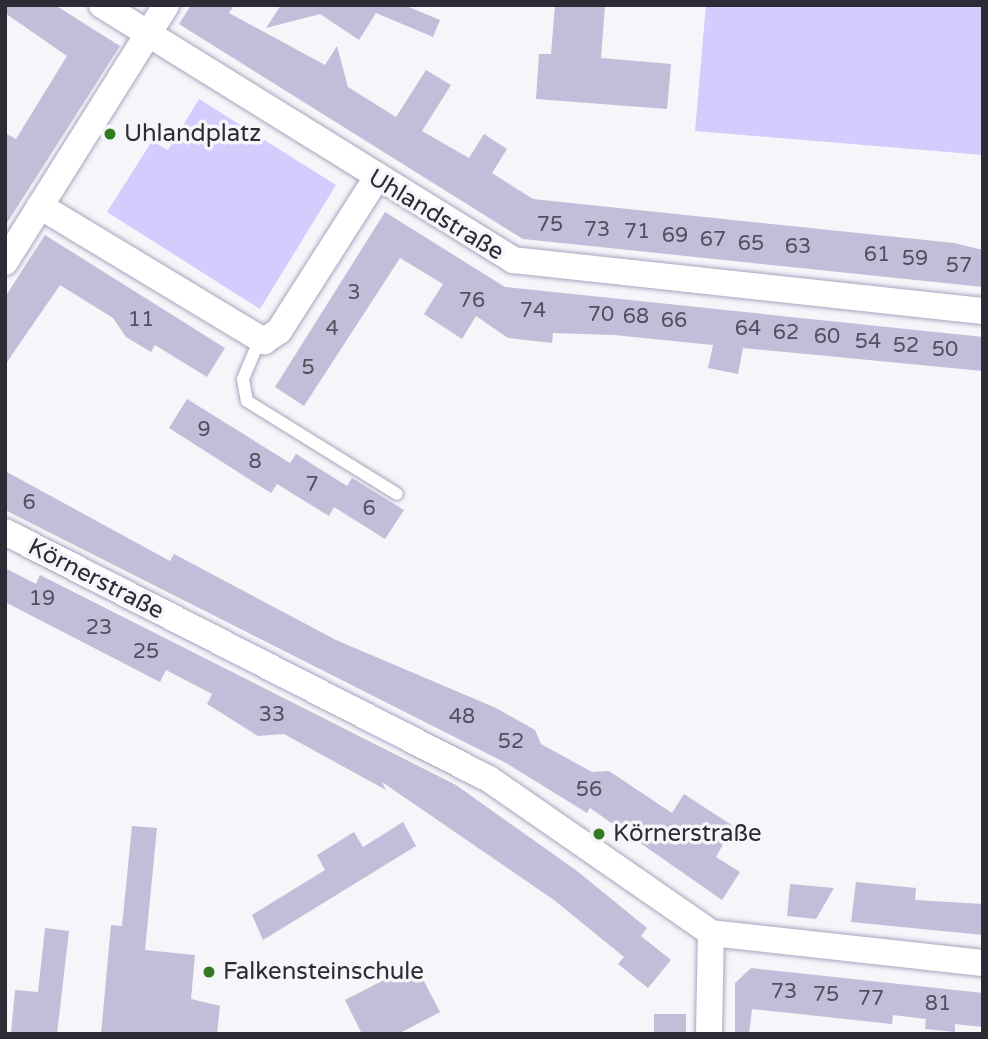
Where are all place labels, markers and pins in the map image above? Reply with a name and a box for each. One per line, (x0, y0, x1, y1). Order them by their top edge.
place label: Uhlandplatz (124, 120, 261, 148)
marker: Uhlandplatz (102, 126, 118, 142)
place label: Körnerstraße (613, 820, 762, 848)
marker: Körnerstraße (591, 826, 607, 842)
place label: Falkensteinschule (223, 958, 424, 986)
marker: Falkensteinschule (201, 964, 217, 980)

